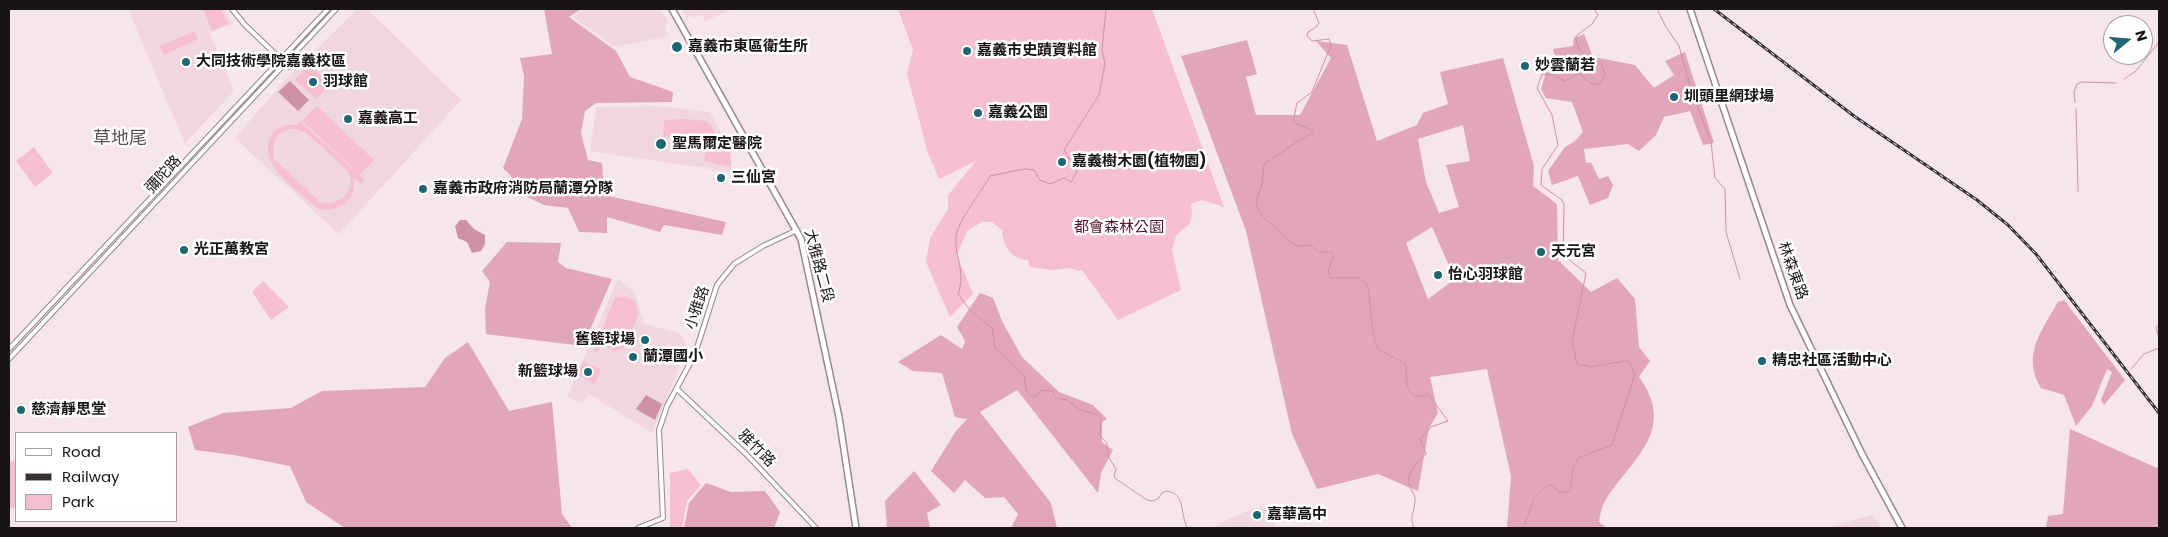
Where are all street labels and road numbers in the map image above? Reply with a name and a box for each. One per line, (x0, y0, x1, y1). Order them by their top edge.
street label: 彌陀路 (142, 152, 186, 198)
street label: 大雅路二段 (800, 227, 836, 305)
street label: 林森東路 (1773, 240, 1811, 302)
street label: 小雅路 (682, 284, 714, 332)
street label: 雅竹路 (734, 427, 778, 471)

